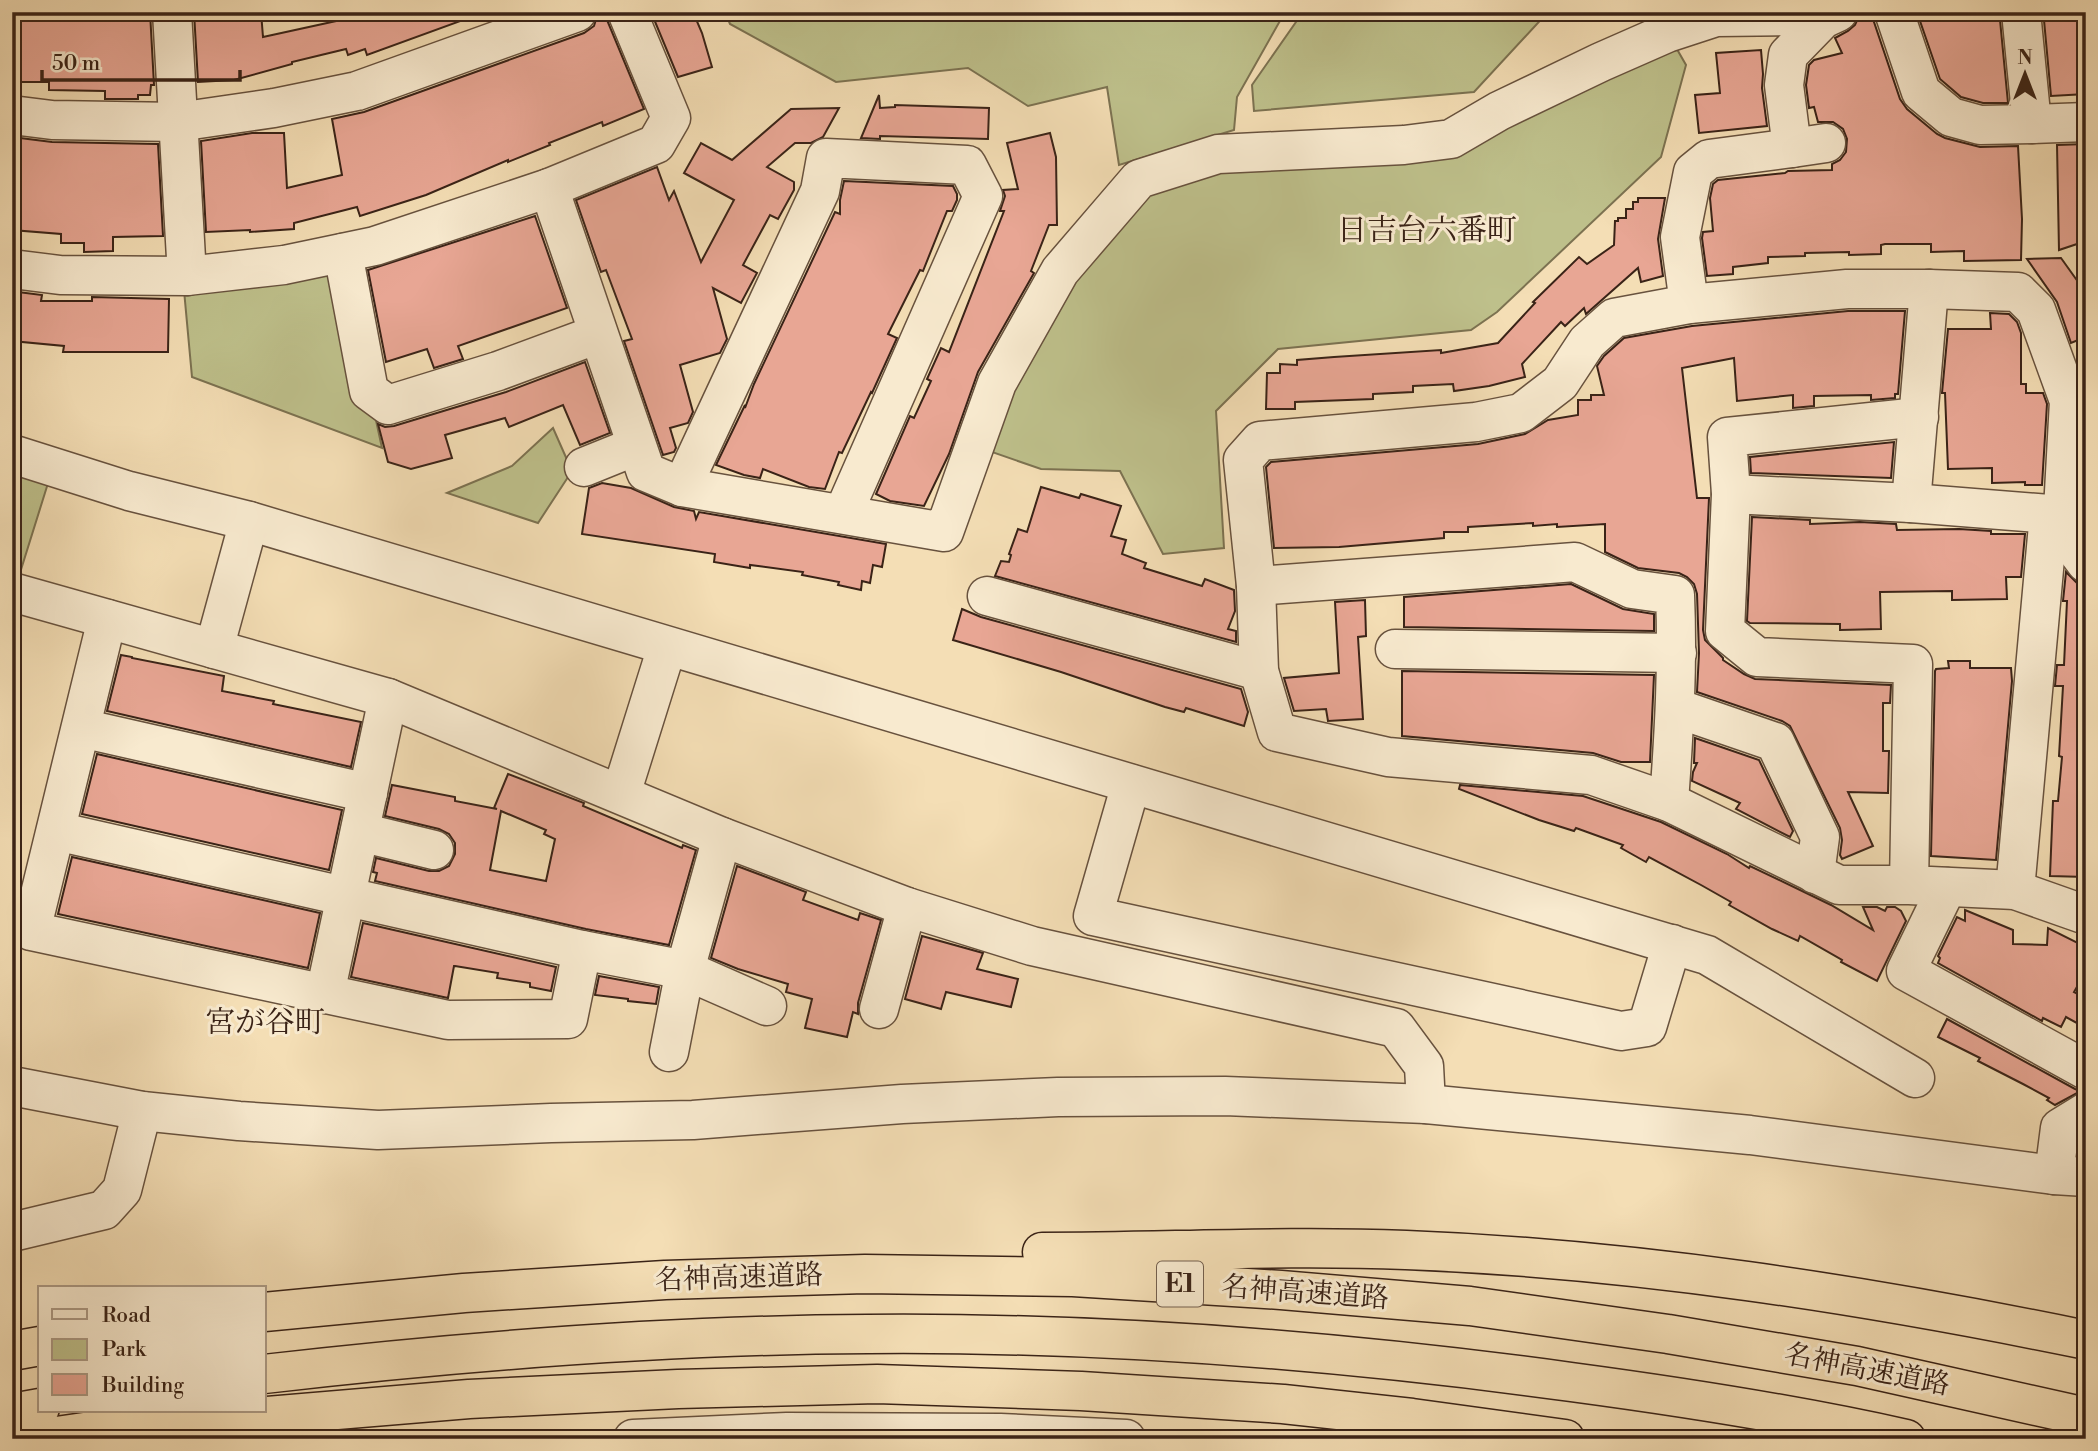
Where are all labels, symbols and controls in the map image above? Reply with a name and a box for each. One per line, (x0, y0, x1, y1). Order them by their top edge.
scale bar (42, 38, 240, 82)
north arrow (1990, 38, 2060, 108)
text: N (2017, 46, 2033, 70)
text: 50 m (52, 51, 100, 77)
district label: 日吉台六番町 (1337, 212, 1517, 250)
district label: 宮が谷町 (205, 1004, 325, 1042)
street label: 名神高速道路 (654, 1258, 824, 1298)
road number: E1 (1157, 1261, 1203, 1306)
street label: 名神高速道路 (1220, 1270, 1390, 1316)
legend (38, 1286, 266, 1412)
text: Road (102, 1303, 151, 1329)
text: Park (102, 1337, 147, 1363)
street label: 名神高速道路 (1781, 1337, 1953, 1403)
text: Building (101, 1373, 184, 1399)

